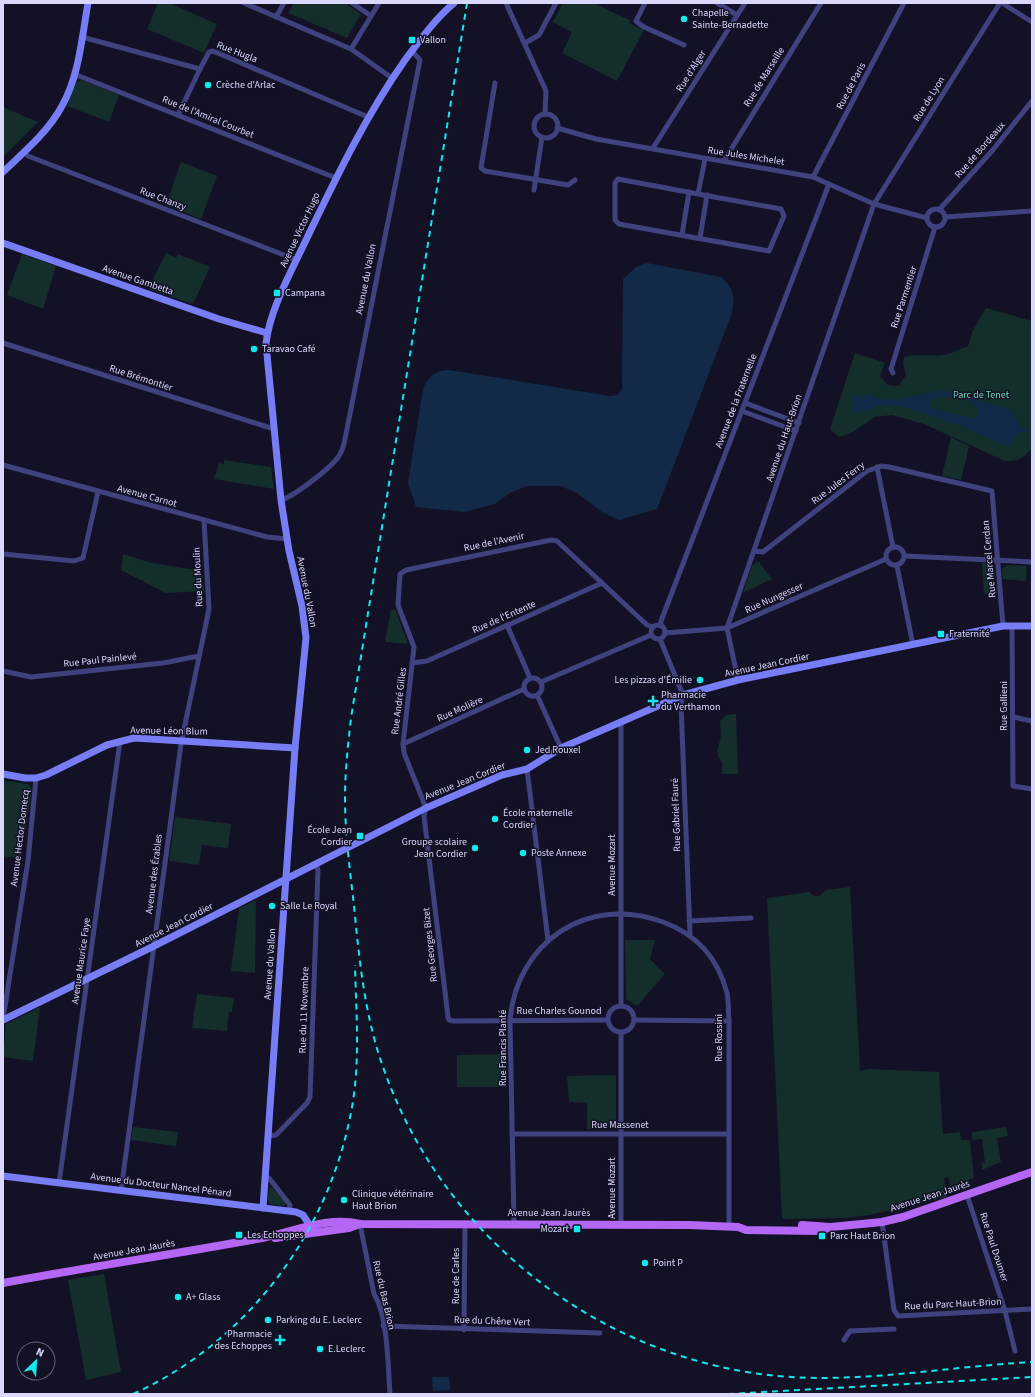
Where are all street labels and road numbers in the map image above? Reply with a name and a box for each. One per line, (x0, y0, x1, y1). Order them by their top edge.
street label: Rue Hugla (215, 38, 259, 66)
street label: Rue de Marseille (740, 44, 788, 110)
street label: Rue d'Alger (673, 47, 710, 95)
street label: Rue de Paris (833, 60, 869, 112)
street label: Rue de Lyon (910, 74, 948, 124)
street label: Rue de l'Amiral Courbet (160, 92, 257, 142)
street label: Rue de Bordeaux (952, 118, 1009, 181)
street label: Rue Jules Michelet (707, 143, 786, 169)
street label: Rue Chanzy (138, 184, 189, 214)
street label: Avenue Victor Hugo (276, 190, 324, 270)
street label: Avenue du Vallon (352, 242, 380, 316)
street label: Avenue Gambetta (101, 261, 175, 299)
street label: Rue Parmentier (887, 264, 921, 330)
street label: Avenue de la Fraternelle (712, 352, 760, 450)
street label: Rue Brémontier (108, 361, 175, 395)
street label: Avenue du Haut-Brion (762, 392, 806, 484)
street label: Rue Jules Ferry (808, 458, 868, 508)
street label: Avenue Carnot (116, 481, 179, 511)
street label: Rue Marcel Cerdan (979, 520, 999, 598)
street label: Rue de l'Avenir (462, 529, 526, 555)
street label: Rue du Moulin (189, 547, 207, 607)
street label: Avenue du Vallon (293, 555, 321, 629)
street label: Rue Nungesser (743, 579, 806, 617)
street label: Rue de l'Entente (470, 597, 538, 637)
street label: Rue Paul Painlevé (63, 649, 137, 671)
street label: Avenue Jean Cordier (724, 649, 811, 681)
street label: Rue André Gilles (388, 667, 410, 735)
street label: Rue Gallieni (997, 681, 1011, 731)
street label: Rue Molière (435, 693, 485, 725)
street label: Avenue Léon Blum (130, 723, 208, 739)
street label: Avenue Jean Cordier (423, 758, 508, 804)
street label: Rue Gabriel Fauré (668, 778, 684, 852)
street label: Avenue Hector Domecq (7, 789, 33, 887)
street label: Avenue des Érables (142, 833, 166, 915)
street label: Avenue Mozart (605, 834, 619, 896)
street label: Avenue Jean Cordier (133, 899, 216, 951)
street label: Rue Georges Bizet (419, 906, 441, 983)
street label: Avenue Maurice Faye (68, 917, 94, 1005)
street label: Avenue du Vallon (261, 928, 279, 1000)
street label: Rue du 11 Novembre (295, 966, 313, 1054)
street label: Rue Charles Gounod (517, 1004, 601, 1018)
street label: Rue Francis Planté (496, 1010, 510, 1086)
street label: Rue Rossini (712, 1014, 726, 1062)
street label: Rue Massenet (591, 1118, 649, 1132)
street label: Avenue Mozart (605, 1157, 619, 1219)
street label: Avenue du Docteur Nancel Pénard (90, 1169, 232, 1201)
street label: Avenue Jean Jaurès (888, 1177, 972, 1215)
street label: Avenue Jean Jaurès (508, 1206, 590, 1220)
street label: Rue Paul Doumer (976, 1211, 1012, 1284)
street label: Avenue Jean Jaurès (92, 1236, 176, 1264)
street label: Rue de Carles (449, 1248, 463, 1304)
street label: Rue du Bas Brion (369, 1259, 399, 1331)
street label: Rue du Parc Haut-Brion (904, 1294, 1002, 1314)
street label: Rue du Chêne Vert (454, 1313, 531, 1329)

